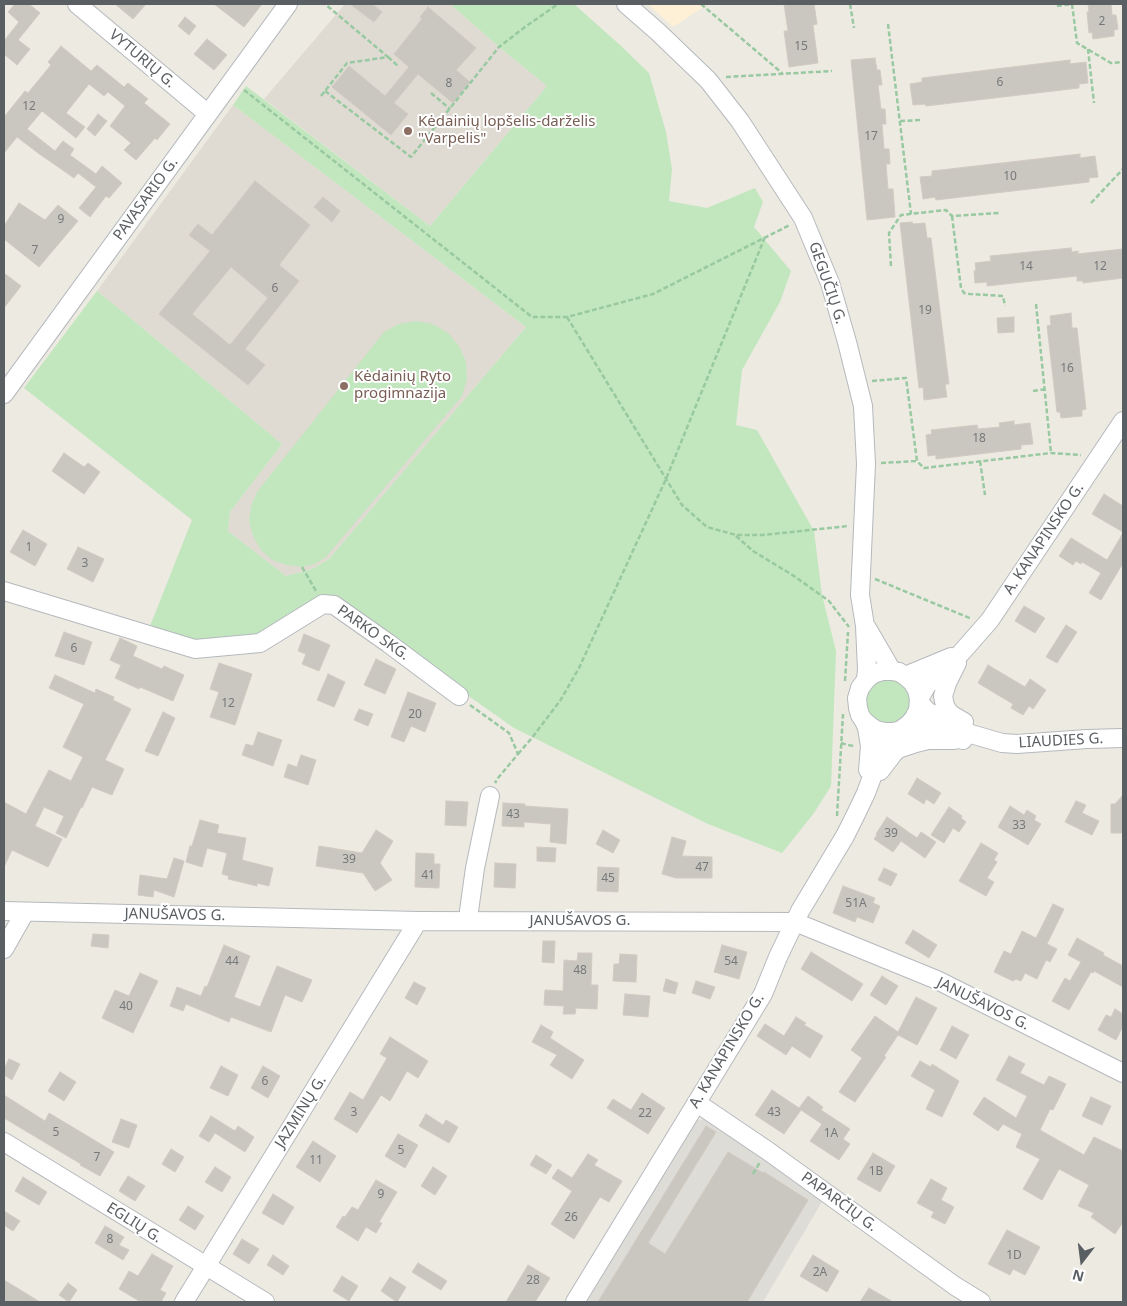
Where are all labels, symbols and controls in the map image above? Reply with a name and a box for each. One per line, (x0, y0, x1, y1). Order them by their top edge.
house number: 2 (1099, 15, 1105, 29)
street label: VYTURIŲ G. (105, 26, 179, 92)
house number: 15 (794, 40, 808, 54)
house number: 6 (997, 76, 1003, 90)
house number: 8 (446, 77, 452, 91)
house number: 12 (22, 100, 36, 114)
place label: Kėdainių lopšelis-darželis "Varpelis" (418, 113, 595, 148)
marker: Kėdainių lopšelis-darželis "Varpelis" (402, 125, 414, 137)
house number: 17 (864, 130, 878, 144)
street label: PAVASARIO G. (110, 154, 182, 244)
house number: 10 (1003, 170, 1017, 184)
house number: 9 (58, 213, 64, 227)
street label: GEGUČIŲ G. (805, 240, 849, 326)
house number: 7 (32, 244, 38, 258)
house number: 14 (1019, 260, 1033, 274)
house number: 12 (1093, 260, 1107, 274)
house number: 6 (272, 282, 278, 296)
house number: 19 (918, 304, 932, 318)
house number: 16 (1060, 362, 1074, 376)
place label: Kėdainių Ryto progimnazija (354, 368, 451, 403)
marker: Kėdainių Ryto progimnazija (338, 380, 350, 392)
house number: 18 (972, 432, 986, 446)
street label: A. KANAPINSKO G. (1000, 480, 1088, 598)
house number: 1 (26, 541, 32, 555)
house number: 3 (82, 557, 88, 571)
street label: PARKO SKG. (333, 602, 413, 664)
house number: 6 (71, 642, 77, 656)
house number: 12 (221, 697, 235, 711)
house number: 20 (408, 708, 422, 722)
street label: LIAUDIES G. (1018, 730, 1104, 752)
house number: 43 (506, 808, 520, 822)
house number: 33 (1012, 819, 1026, 833)
house number: 39 (884, 827, 898, 841)
house number: 39 (342, 853, 356, 867)
house number: 47 (695, 861, 709, 875)
house number: 41 (421, 869, 435, 883)
house number: 45 (601, 872, 615, 886)
house number: 51A (845, 897, 867, 911)
street label: JANUŠAVOS G. (124, 905, 226, 925)
street label: JANUŠAVOS G. (530, 912, 630, 930)
house number: 44 (225, 955, 239, 969)
house number: 54 (724, 955, 738, 969)
house number: 48 (573, 964, 587, 978)
street label: JANUŠAVOS G. (934, 974, 1032, 1034)
street label: A. KANAPINSKO G. (686, 990, 768, 1112)
house number: 40 (119, 1000, 133, 1014)
street label: JAZMINŲ G. (272, 1072, 330, 1152)
house number: 6 (262, 1075, 268, 1089)
house number: 3 (351, 1106, 357, 1120)
house number: 43 (767, 1106, 781, 1120)
house number: 22 (638, 1107, 652, 1121)
house number: 5 (53, 1126, 59, 1140)
house number: 1A (824, 1127, 838, 1141)
house number: 5 (398, 1144, 404, 1158)
house number: 7 (94, 1151, 100, 1165)
house number: 11 (309, 1154, 323, 1168)
house number: 1B (869, 1165, 883, 1179)
street label: PAPARČIŲ G. (797, 1168, 881, 1236)
house number: 9 (378, 1188, 384, 1202)
street label: EGLIŲ G. (103, 1199, 165, 1247)
house number: 26 (564, 1211, 578, 1225)
house number: 8 (107, 1233, 113, 1247)
north arrow (1057, 1236, 1107, 1286)
house number: 1D (1006, 1249, 1022, 1263)
text: N (1070, 1265, 1086, 1287)
house number: 2A (813, 1266, 827, 1280)
house number: 28 (526, 1274, 540, 1288)

